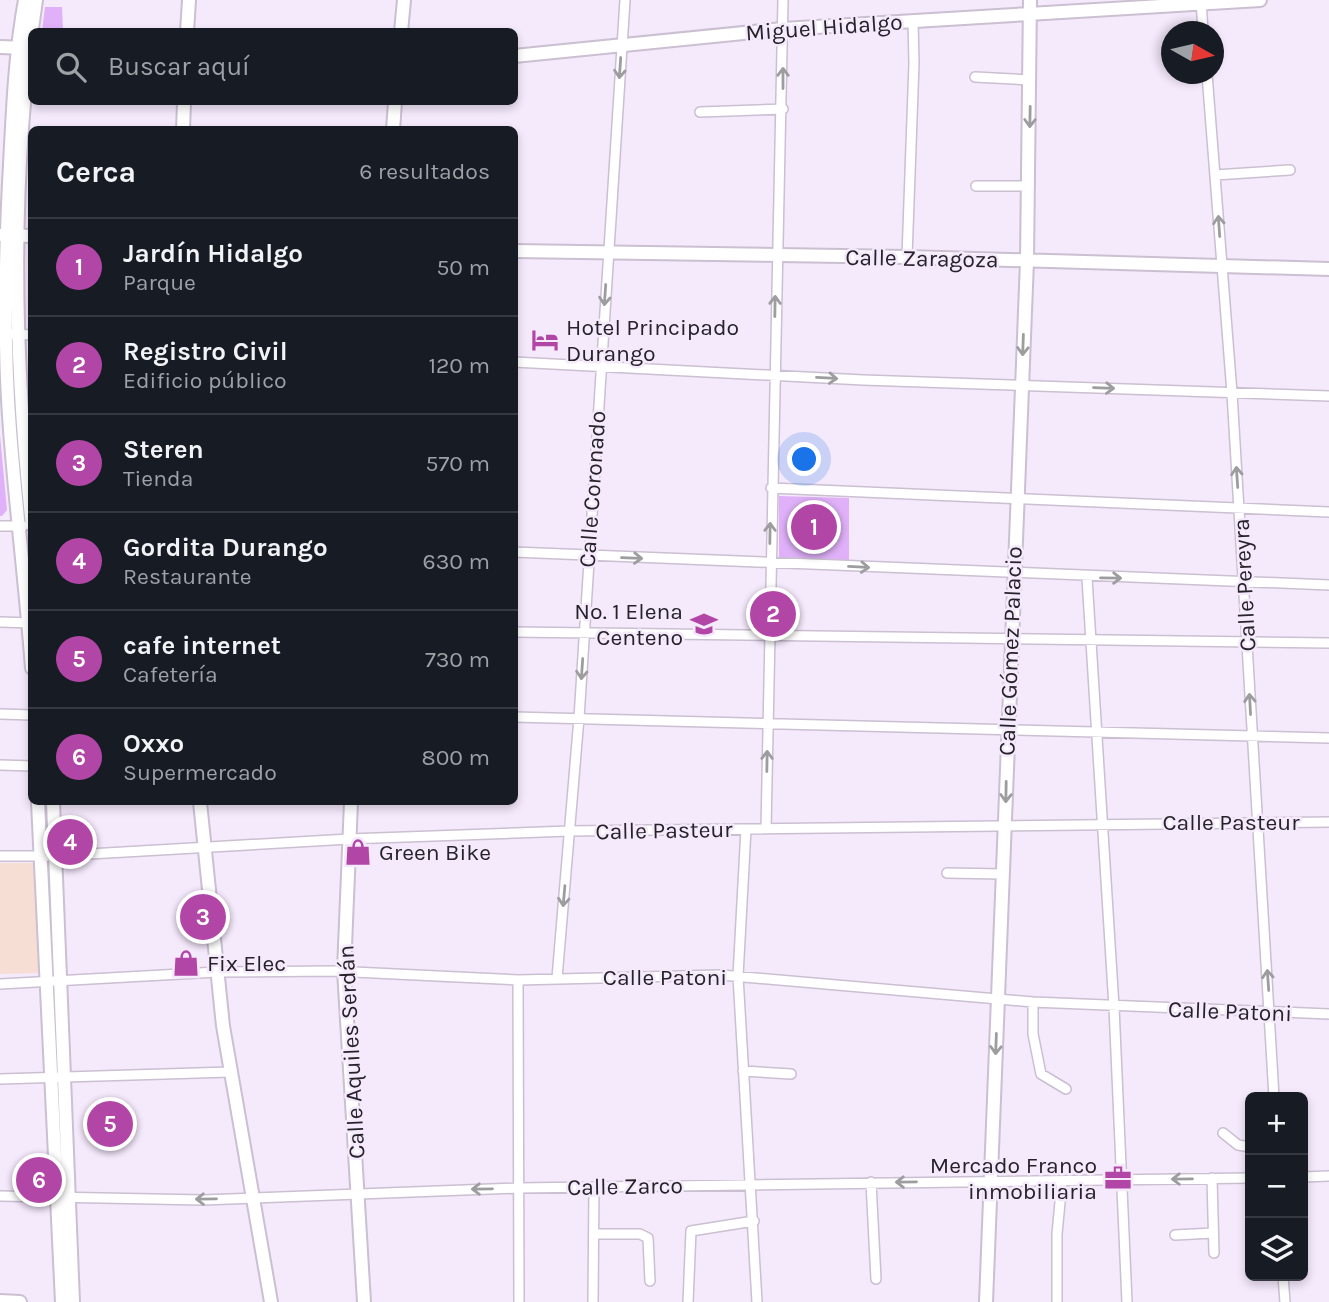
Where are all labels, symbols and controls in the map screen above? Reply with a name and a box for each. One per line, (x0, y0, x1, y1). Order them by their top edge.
street label: Miguel Hidalgo (745, 9, 904, 46)
north arrow (1161, 21, 1224, 84)
search box (28, 28, 518, 105)
icon: search (52, 48, 90, 86)
text: Buscar aquí (108, 51, 250, 82)
one-way arrow (614, 56, 627, 79)
one-way arrow (776, 67, 790, 90)
one-way arrow (1023, 105, 1036, 128)
text: Cerca (56, 154, 136, 190)
text: 6 resultados (359, 158, 490, 185)
one-way arrow (1212, 215, 1225, 238)
text: Jardín Hidalgo (123, 238, 303, 269)
street label: Calle Zaragoza (845, 244, 999, 273)
text: 1 (75, 254, 83, 281)
text: 50 m (436, 254, 490, 281)
text: Parque (123, 269, 196, 296)
one-way arrow (598, 283, 611, 306)
one-way arrow (769, 295, 782, 318)
place label: Hotel Principado Durango (566, 314, 739, 367)
hotel icon: Hotel Principado Durango (530, 325, 560, 355)
one-way arrow (1017, 333, 1030, 356)
text: Registro Civil (123, 336, 288, 367)
text: 2 (72, 352, 86, 379)
text: 120 m (428, 352, 490, 379)
text: Edificio público (123, 367, 287, 394)
one-way arrow (816, 372, 838, 385)
one-way arrow (1092, 381, 1115, 394)
street label: Calle Coronado (574, 410, 611, 568)
text: Steren (123, 434, 204, 465)
your location (787, 442, 821, 476)
text: 3 (72, 450, 86, 477)
text: 570 m (426, 450, 490, 477)
text: Tienda (123, 465, 193, 492)
one-way arrow (1230, 466, 1243, 489)
pin: 1 (791, 501, 837, 553)
street label: Calle Pereyra (1228, 518, 1261, 652)
one-way arrow (764, 522, 777, 545)
text: Gordita Durango (123, 532, 328, 563)
street label: Calle Gómez Palacio (993, 546, 1028, 756)
text: 4 (72, 548, 86, 575)
text: 630 m (423, 548, 490, 575)
one-way arrow (620, 551, 643, 564)
one-way arrow (847, 561, 870, 574)
text: Restaurante (123, 563, 252, 590)
one-way arrow (1099, 571, 1122, 585)
pin: 2 (750, 588, 796, 640)
place label: No. 1 Elena Centeno (574, 598, 683, 651)
school or university icon: No. 1 Elena Centeno (689, 609, 719, 639)
text: cafe internet (123, 630, 281, 661)
text: 5 (72, 646, 86, 673)
text: 730 m (425, 646, 490, 673)
one-way arrow (575, 657, 588, 680)
text: Cafetería (123, 661, 218, 688)
one-way arrow (1244, 693, 1257, 716)
text: Oxxo (123, 728, 184, 759)
text: 6 (72, 744, 86, 771)
text: 800 m (422, 744, 490, 771)
one-way arrow (760, 749, 774, 772)
text: Supermercado (123, 759, 277, 786)
one-way arrow (999, 781, 1013, 804)
street label: Calle Pasteur (1162, 809, 1300, 836)
pin: 4 (47, 816, 93, 868)
street label: Calle Pasteur (595, 816, 733, 845)
shop icon: Green Bike (343, 837, 373, 867)
place label: Green Bike (379, 839, 491, 866)
one-way arrow (557, 884, 570, 906)
pin: 3 (180, 891, 226, 943)
street label: Calle Aquiles Serdán (332, 944, 371, 1160)
shop icon: Fix Elec (171, 948, 201, 978)
place label: Fix Elec (207, 950, 286, 977)
street label: Calle Patoni (603, 964, 727, 991)
one-way arrow (1261, 969, 1274, 992)
street label: Calle Patoni (1167, 996, 1293, 1027)
one-way arrow (990, 1032, 1003, 1055)
map controls (1245, 1092, 1308, 1281)
button: + (1245, 1092, 1308, 1155)
pin: 5 (87, 1098, 133, 1150)
place label: Mercado Franco inmobiliaria (930, 1152, 1097, 1205)
pin: 6 (16, 1154, 62, 1206)
button: − (1245, 1155, 1308, 1218)
office icon: Mercado Franco inmobiliaria (1103, 1163, 1133, 1193)
street label: Calle Zarco (567, 1172, 683, 1201)
one-way arrow (1171, 1172, 1194, 1186)
one-way arrow (894, 1175, 917, 1188)
one-way arrow (471, 1182, 494, 1196)
one-way arrow (195, 1193, 218, 1206)
button: layers (1245, 1218, 1308, 1281)

